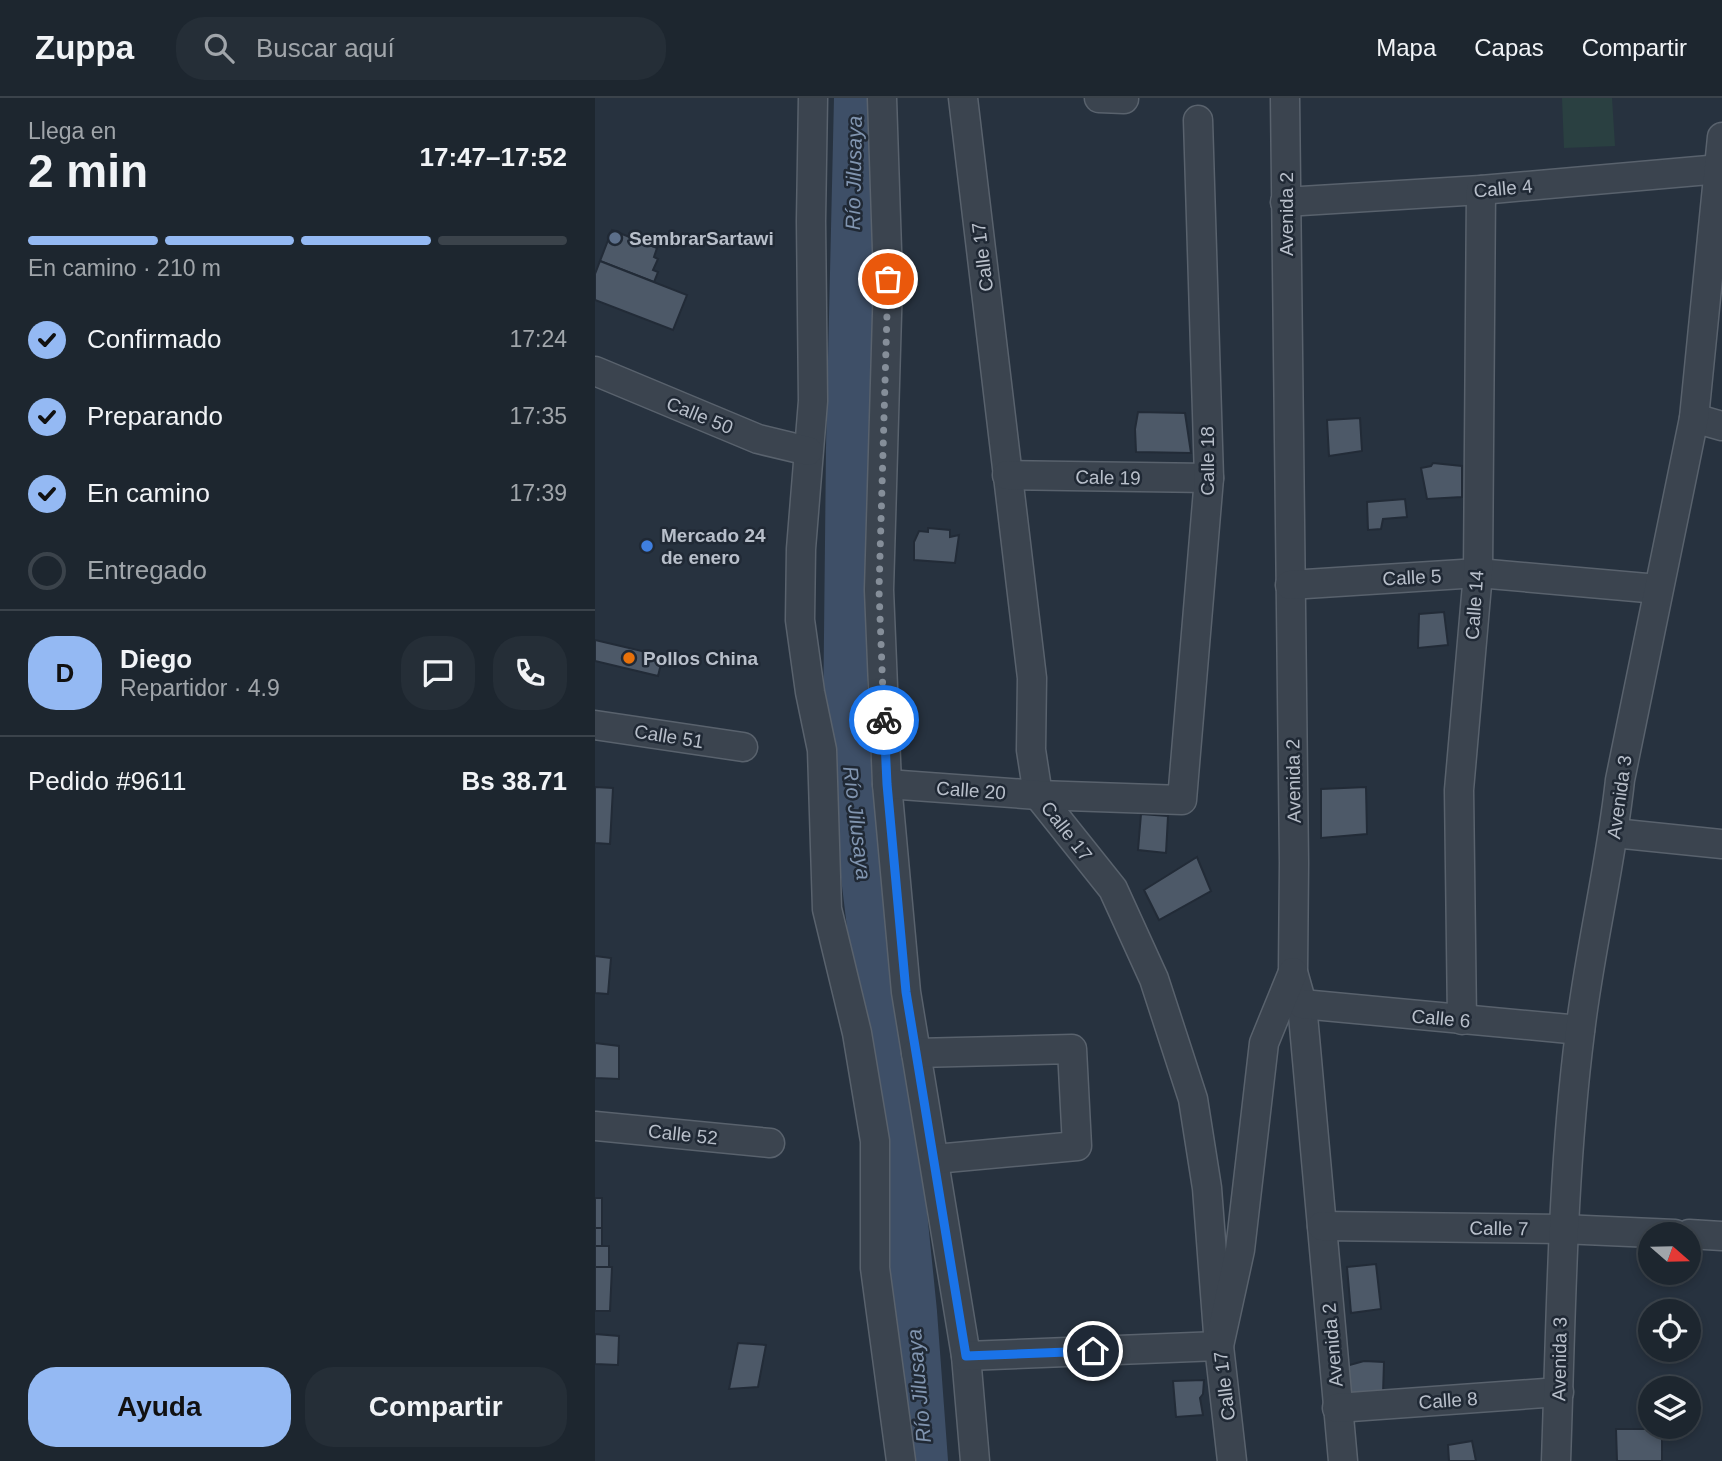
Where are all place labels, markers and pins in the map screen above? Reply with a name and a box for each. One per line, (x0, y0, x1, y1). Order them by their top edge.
place label: SembrarSartawi (629, 228, 774, 249)
marker: SembrarSartawi (607, 230, 623, 246)
pin (858, 249, 918, 309)
place label: Mercado 24 de enero (661, 525, 766, 568)
marker: Mercado 24 de enero (639, 538, 655, 554)
place label: Pollos China (643, 648, 759, 669)
marker: Pollos China (621, 650, 637, 666)
pin (1063, 1321, 1123, 1381)

